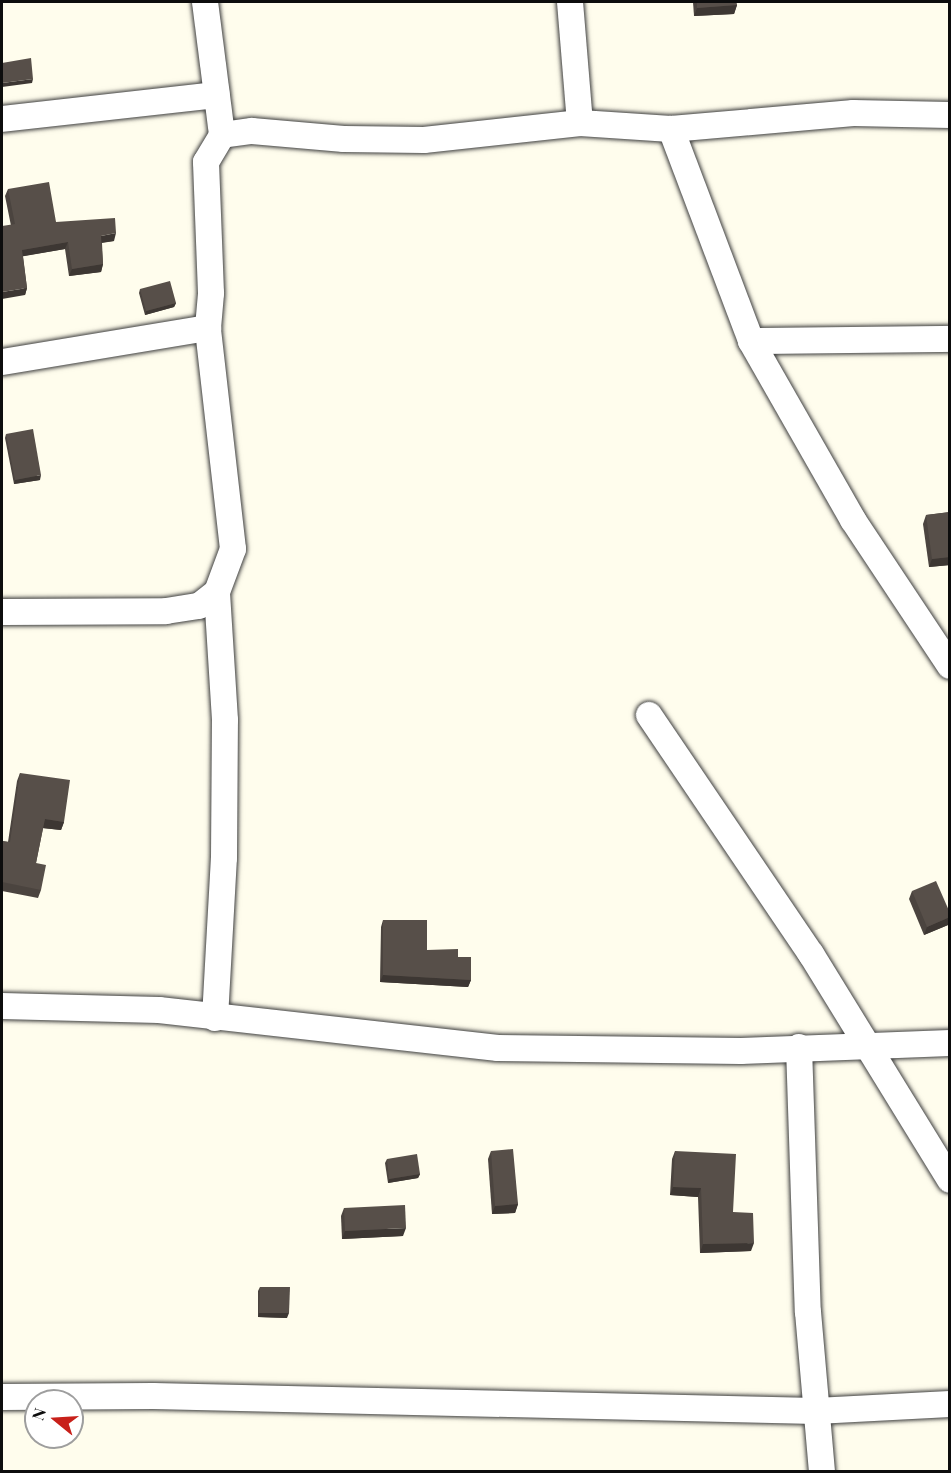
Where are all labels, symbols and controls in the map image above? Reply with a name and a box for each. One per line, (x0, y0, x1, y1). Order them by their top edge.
north arrow (24, 1389, 84, 1449)
text: N (27, 1405, 50, 1423)

